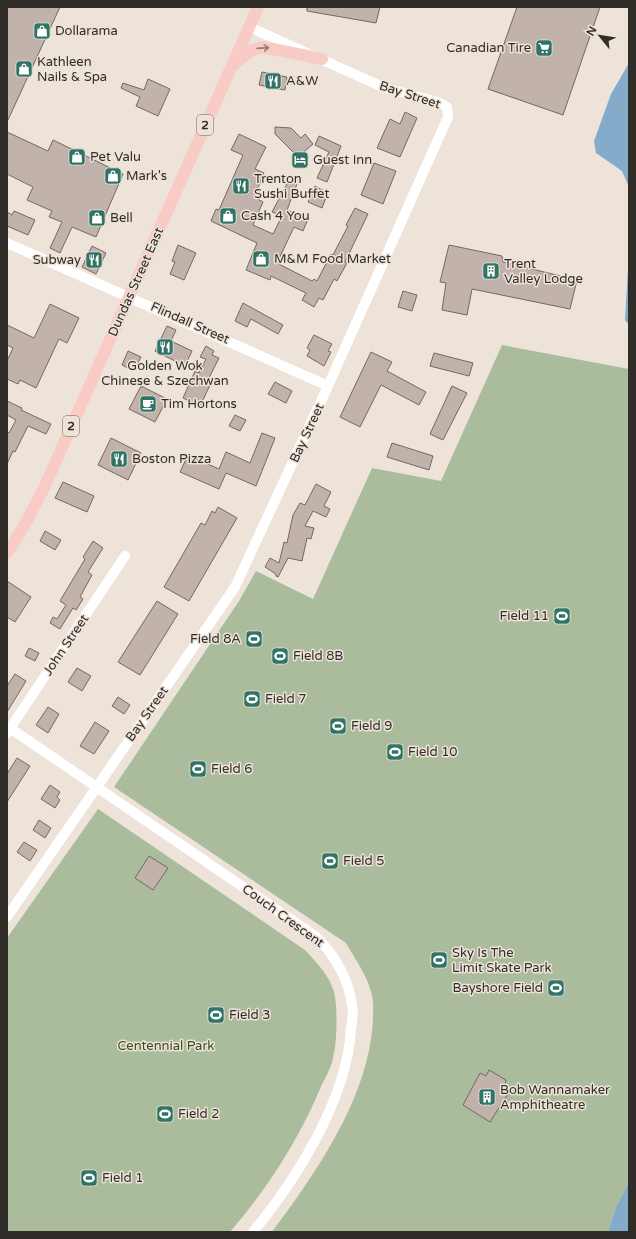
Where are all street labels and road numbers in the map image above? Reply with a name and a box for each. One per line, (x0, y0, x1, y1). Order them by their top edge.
street label: Bay Street (377, 78, 443, 112)
road number: 2 (197, 115, 213, 135)
street label: Dundas Street East (105, 225, 167, 339)
street label: Flindall Street (148, 298, 232, 348)
street label: Bay Street (286, 401, 328, 465)
road number: 2 (63, 416, 79, 436)
street label: John Street (40, 611, 92, 679)
street label: Bay Street (122, 683, 172, 745)
street label: Couch Crescent (239, 881, 327, 951)

